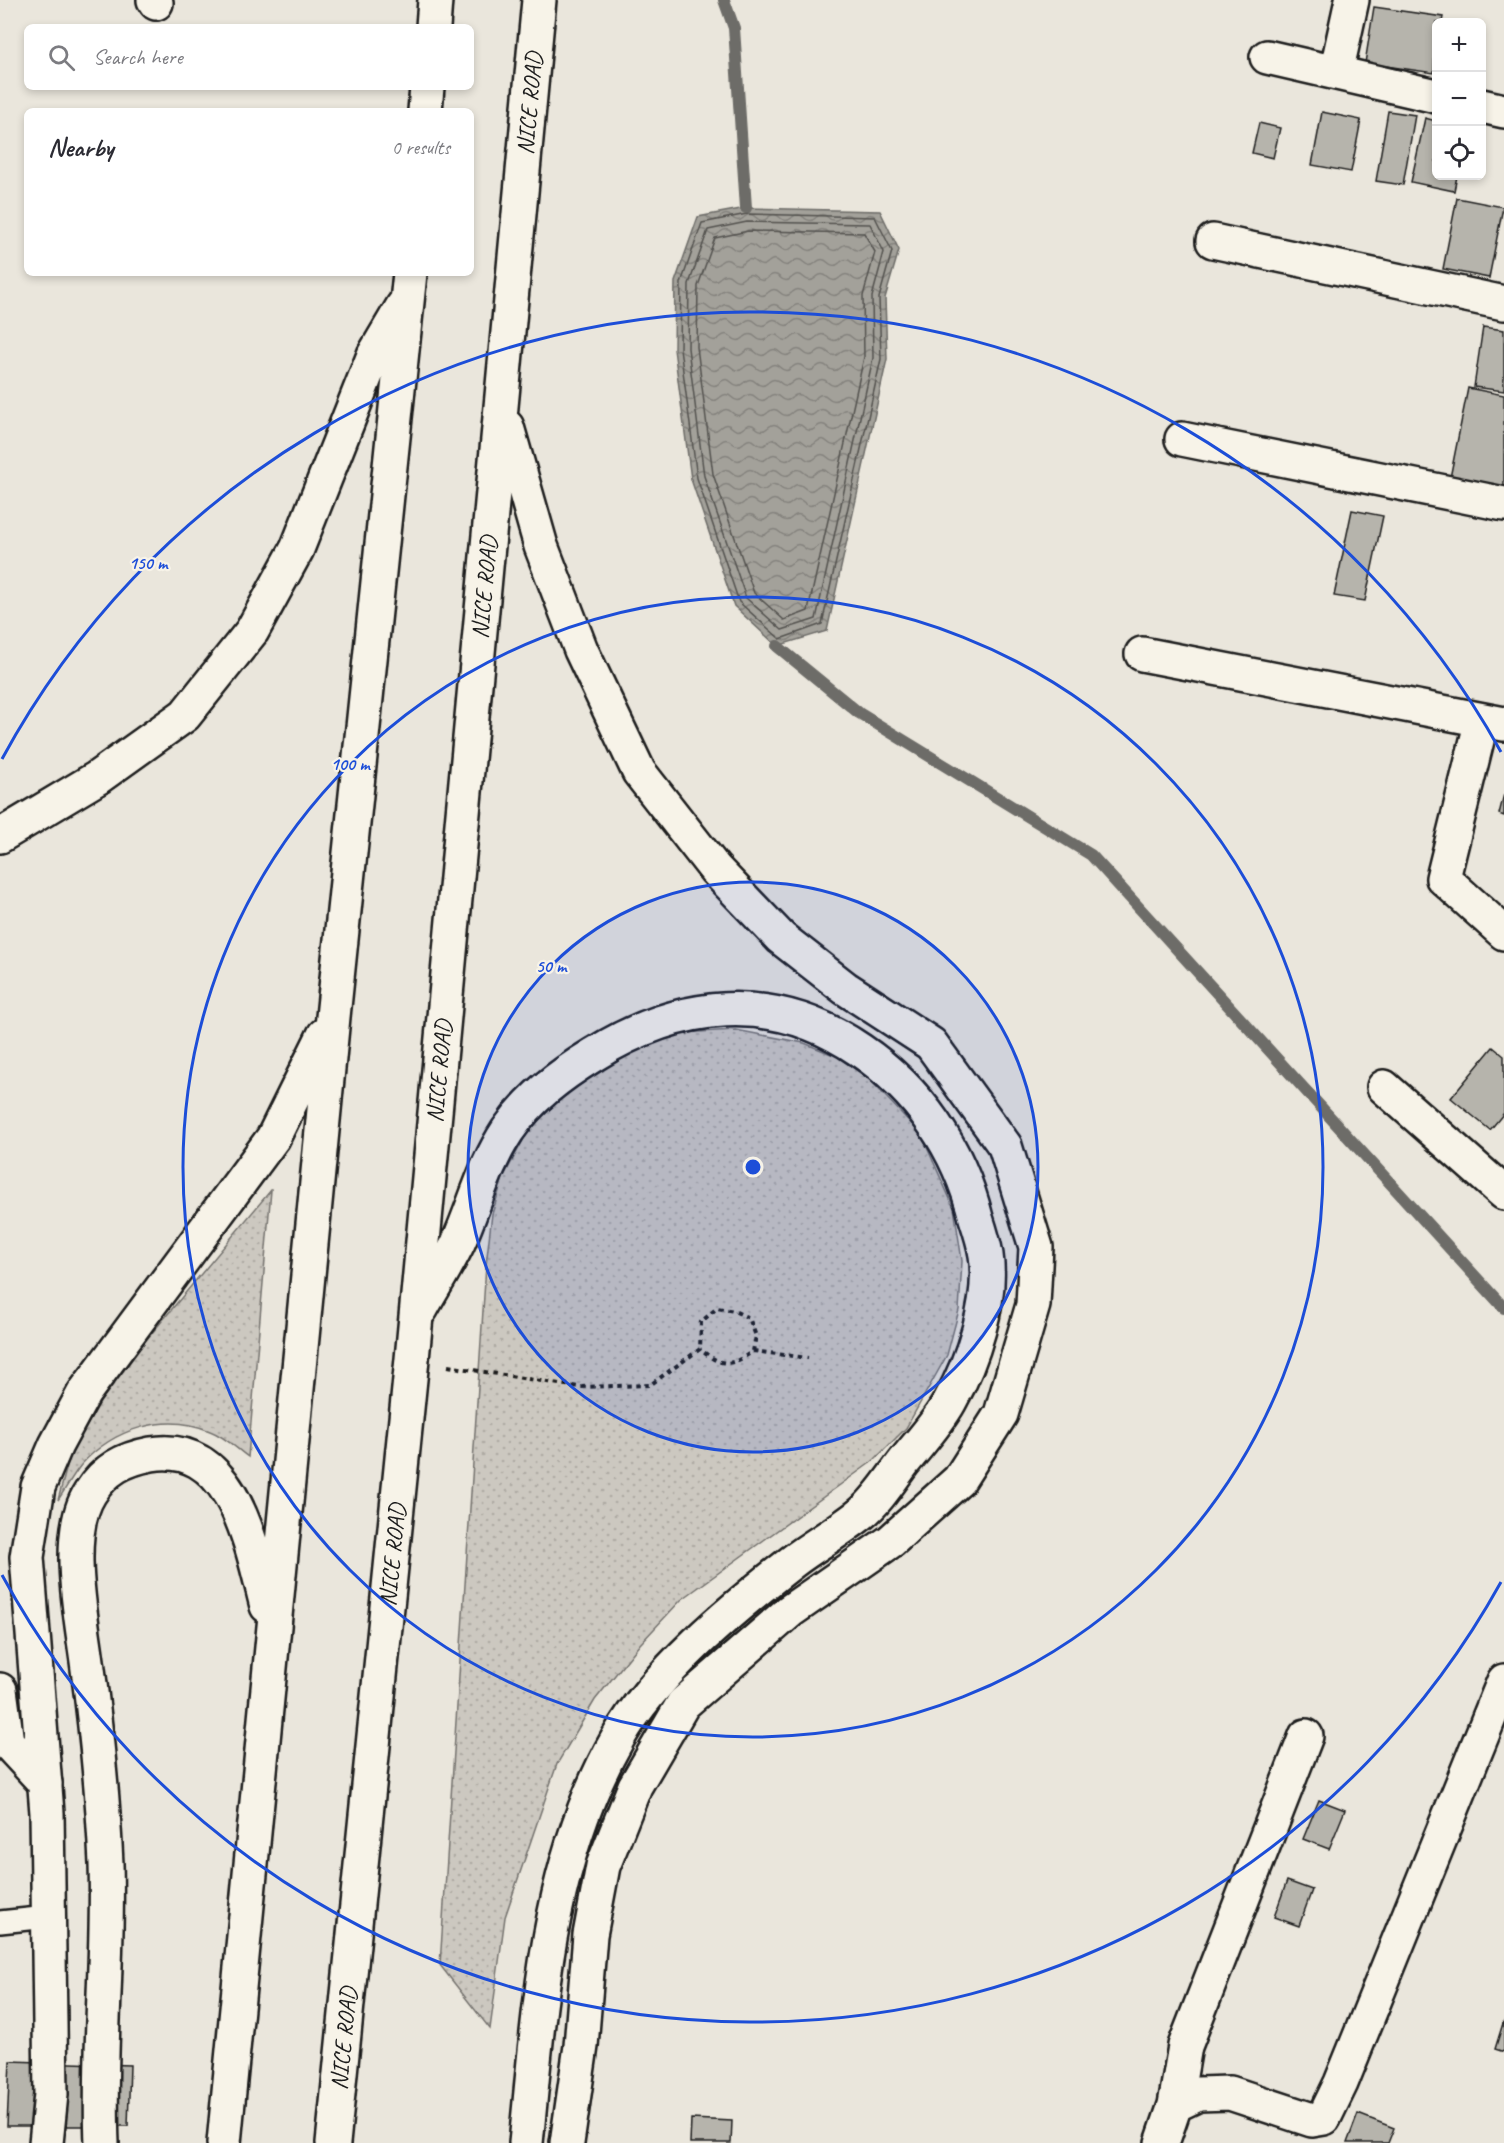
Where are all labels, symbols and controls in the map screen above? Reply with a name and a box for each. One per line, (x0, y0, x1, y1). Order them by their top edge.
map controls (1432, 18, 1486, 180)
button: + (1432, 18, 1486, 72)
search box (24, 24, 474, 90)
icon: search (45, 41, 78, 74)
text: Search here (93, 43, 183, 71)
street label: NICE ROAD (510, 49, 549, 156)
button: − (1432, 72, 1486, 126)
button: locate (1432, 126, 1486, 180)
text: Nearby (48, 131, 113, 164)
text: 0 results (391, 135, 450, 160)
street label: NICE ROAD (464, 533, 504, 640)
text: 150 m (129, 552, 169, 574)
text: 100 m (331, 753, 371, 775)
text: 50 m (536, 955, 568, 977)
street label: NICE ROAD (419, 1017, 459, 1124)
centre of rings (743, 1157, 763, 1177)
street label: NICE ROAD (372, 1500, 413, 1608)
street label: NICE ROAD (323, 1984, 364, 2091)

